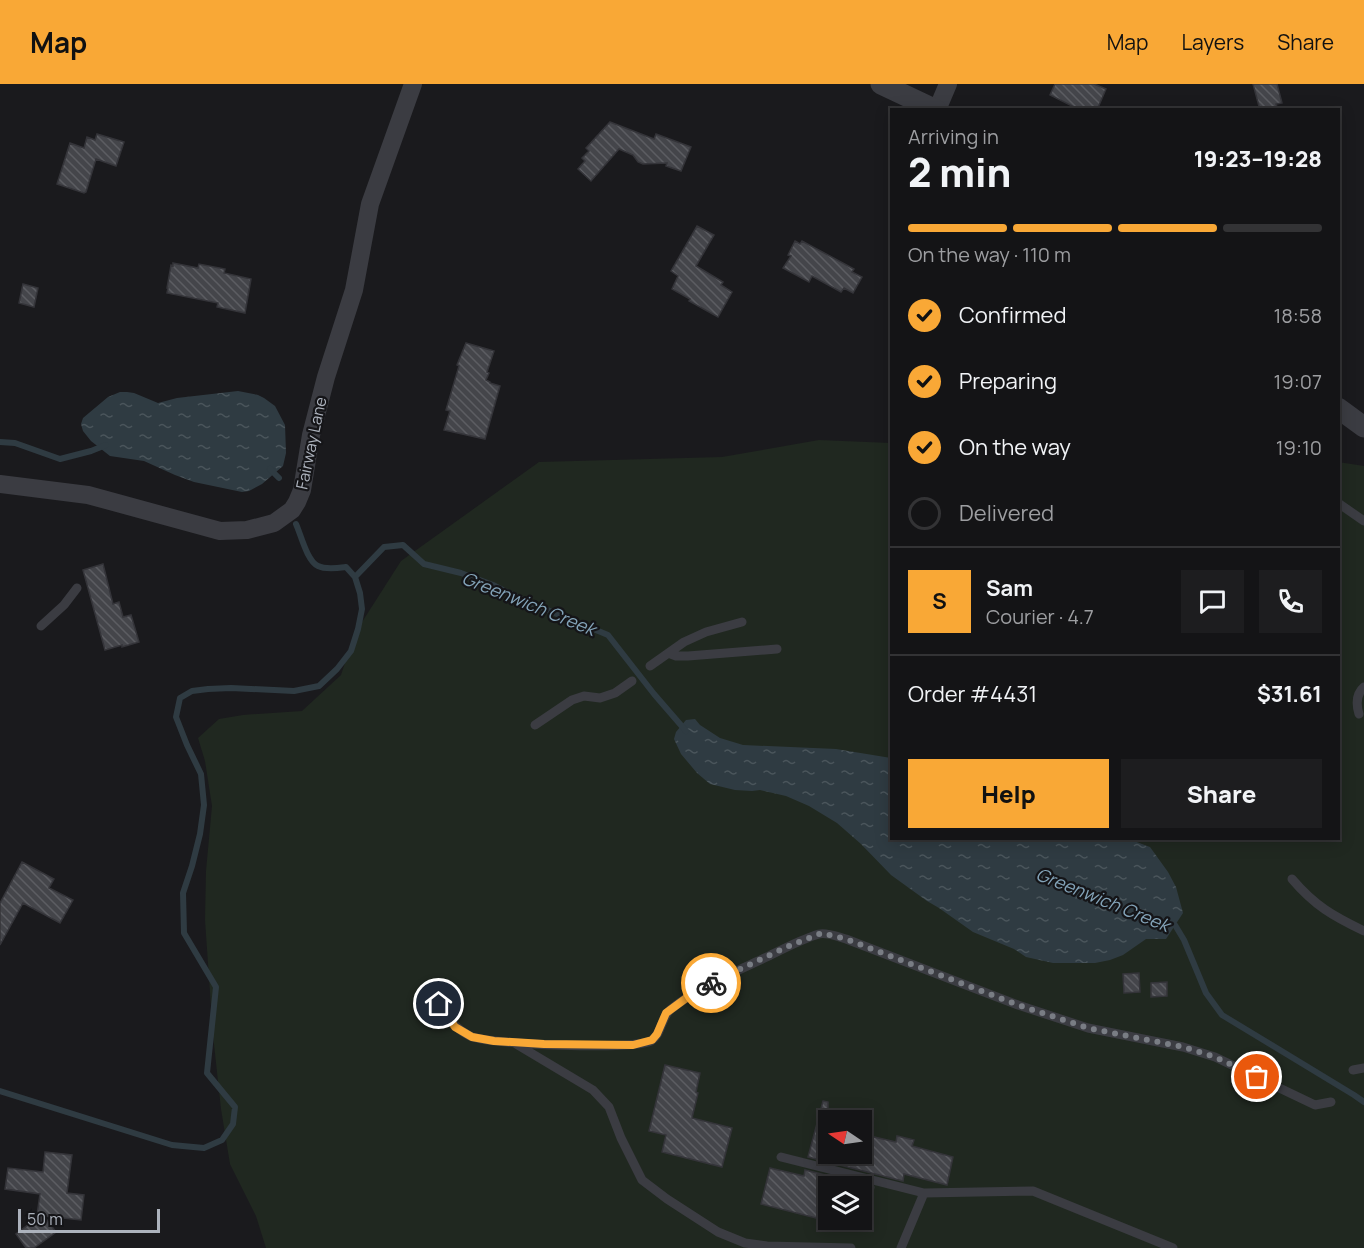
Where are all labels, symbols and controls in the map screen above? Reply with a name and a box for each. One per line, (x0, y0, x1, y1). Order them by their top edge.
text: Map (30, 23, 87, 61)
text: Map (1107, 28, 1148, 56)
text: Layers (1181, 28, 1244, 56)
text: Share (1277, 28, 1334, 56)
text: Arriving in (908, 123, 999, 150)
text: 19:23–19:28 (1194, 144, 1322, 174)
text: 2 min (908, 145, 1011, 199)
text: On the way · 110 m (908, 241, 1071, 268)
icon: check (908, 299, 941, 332)
text: Confirmed (959, 300, 1067, 330)
text: 18:58 (1273, 302, 1322, 329)
icon: check (908, 365, 941, 398)
text: Preparing (959, 366, 1057, 396)
text: 19:07 (1274, 368, 1322, 395)
street label: Fairway Lane (290, 395, 332, 491)
icon: check (908, 431, 941, 464)
text: On the way (959, 432, 1071, 462)
text: 19:10 (1276, 434, 1322, 461)
text: Delivered (959, 498, 1054, 528)
water label: Greenwich Creek (459, 565, 602, 642)
button: chat (1181, 570, 1244, 633)
button: phone (1259, 570, 1322, 633)
text: Sam (986, 573, 1033, 603)
text: S (932, 586, 947, 616)
text: Courier · 4.7 (986, 603, 1094, 630)
text: Order #4431 (908, 679, 1037, 709)
text: $31.61 (1257, 679, 1322, 709)
button: Help (908, 759, 1109, 828)
button: Share (1121, 759, 1322, 828)
water label: Greenwich Creek (1033, 861, 1176, 938)
courier (681, 953, 741, 1013)
icon: bike (695, 967, 728, 1000)
pin (413, 978, 464, 1029)
icon: home (422, 987, 455, 1020)
pin (1231, 1051, 1282, 1102)
icon: bag (1240, 1060, 1273, 1093)
north arrow (818, 1110, 872, 1164)
map controls (818, 1110, 872, 1230)
button: layers (818, 1176, 872, 1230)
scale bar (18, 1206, 160, 1234)
text: 50 m (27, 1208, 63, 1230)

